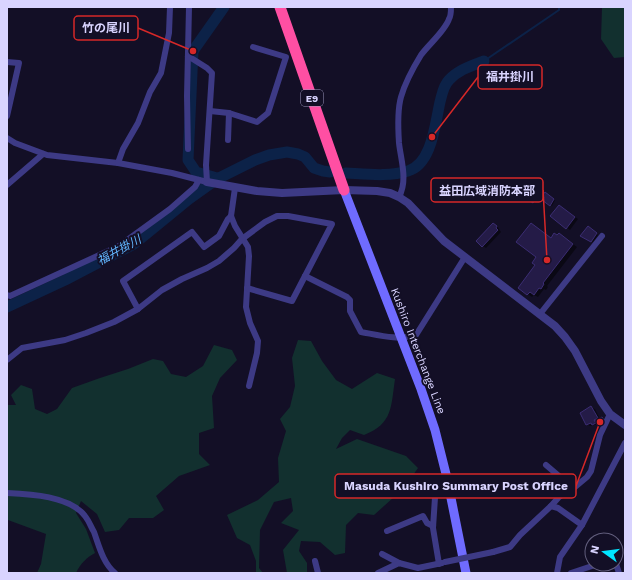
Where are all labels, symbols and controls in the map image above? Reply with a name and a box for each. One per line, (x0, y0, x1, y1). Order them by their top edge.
callout: 竹の尾川 (74, 16, 138, 40)
text: 竹の尾川 (82, 21, 130, 35)
callout: 福井掛川 (478, 65, 542, 89)
text: 福井掛川 (486, 70, 534, 84)
road number: E9 (301, 90, 323, 106)
callout: 益田広域消防本部 (431, 178, 543, 202)
text: 益田広域消防本部 (439, 184, 535, 198)
water label: 福井掛川 (95, 231, 145, 268)
street label: Kushiro Interchange Line (388, 286, 448, 416)
callout: Masuda Kushiro Summary Post Office (335, 474, 576, 498)
text: Masuda Kushiro Summary Post Office (344, 479, 568, 493)
north arrow (584, 532, 624, 572)
text: N (587, 544, 602, 555)

